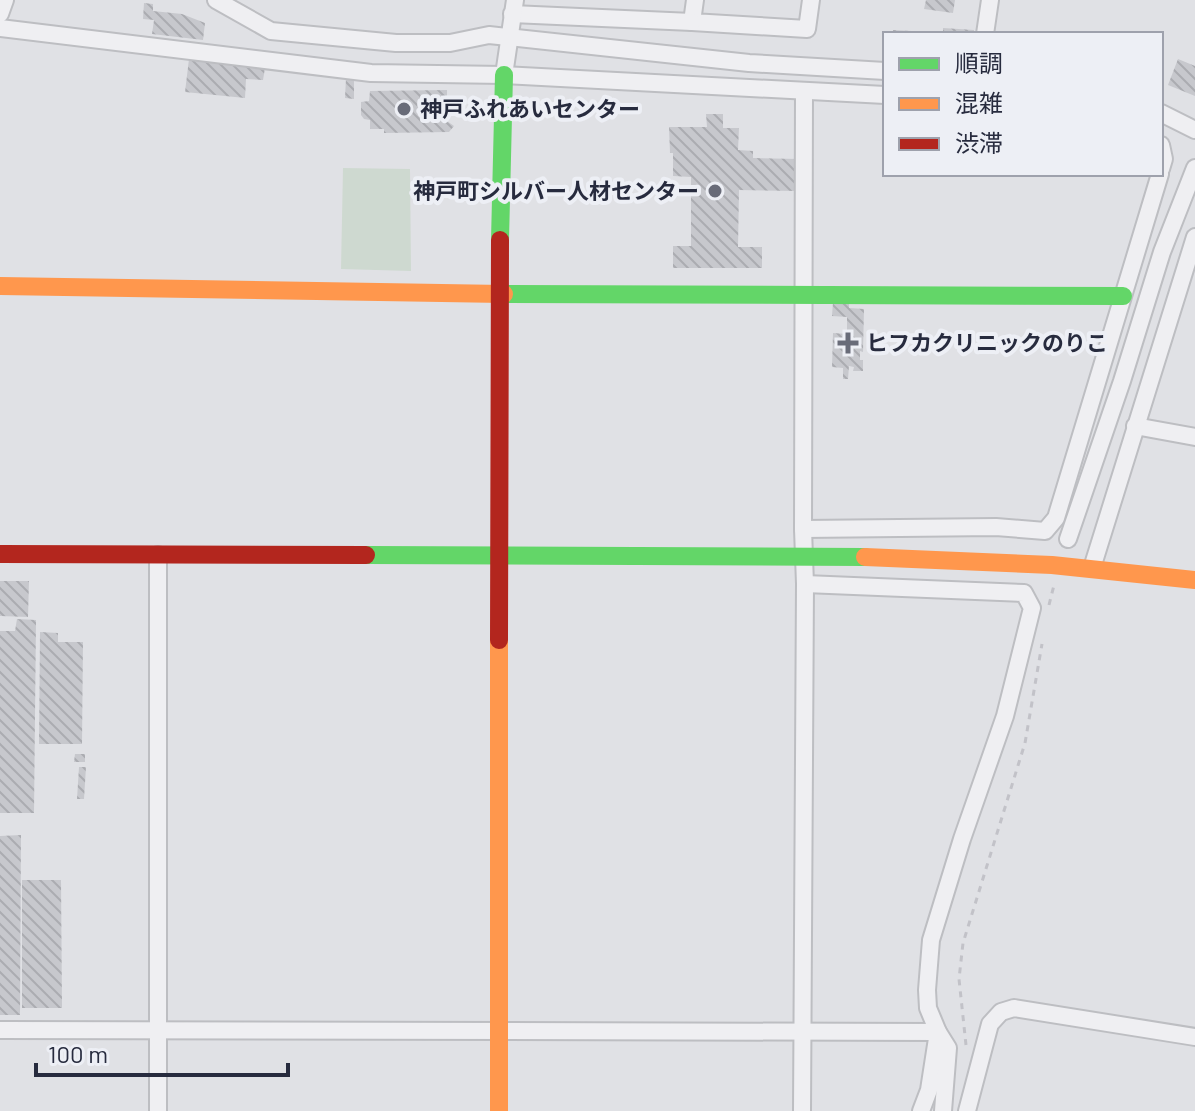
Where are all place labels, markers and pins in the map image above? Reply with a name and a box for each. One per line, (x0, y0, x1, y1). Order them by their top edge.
place label: 神戸ふれあいセンター (420, 95, 640, 121)
marker: 神戸ふれあいセンター (395, 100, 413, 118)
place label: 神戸町シルバー人材センター (413, 177, 699, 203)
marker: 神戸町シルバー人材センター (706, 182, 724, 200)
place label: ヒフカクリニックのりこ (866, 329, 1108, 355)
marker: ヒフカクリニックのりこ (837, 332, 859, 354)

